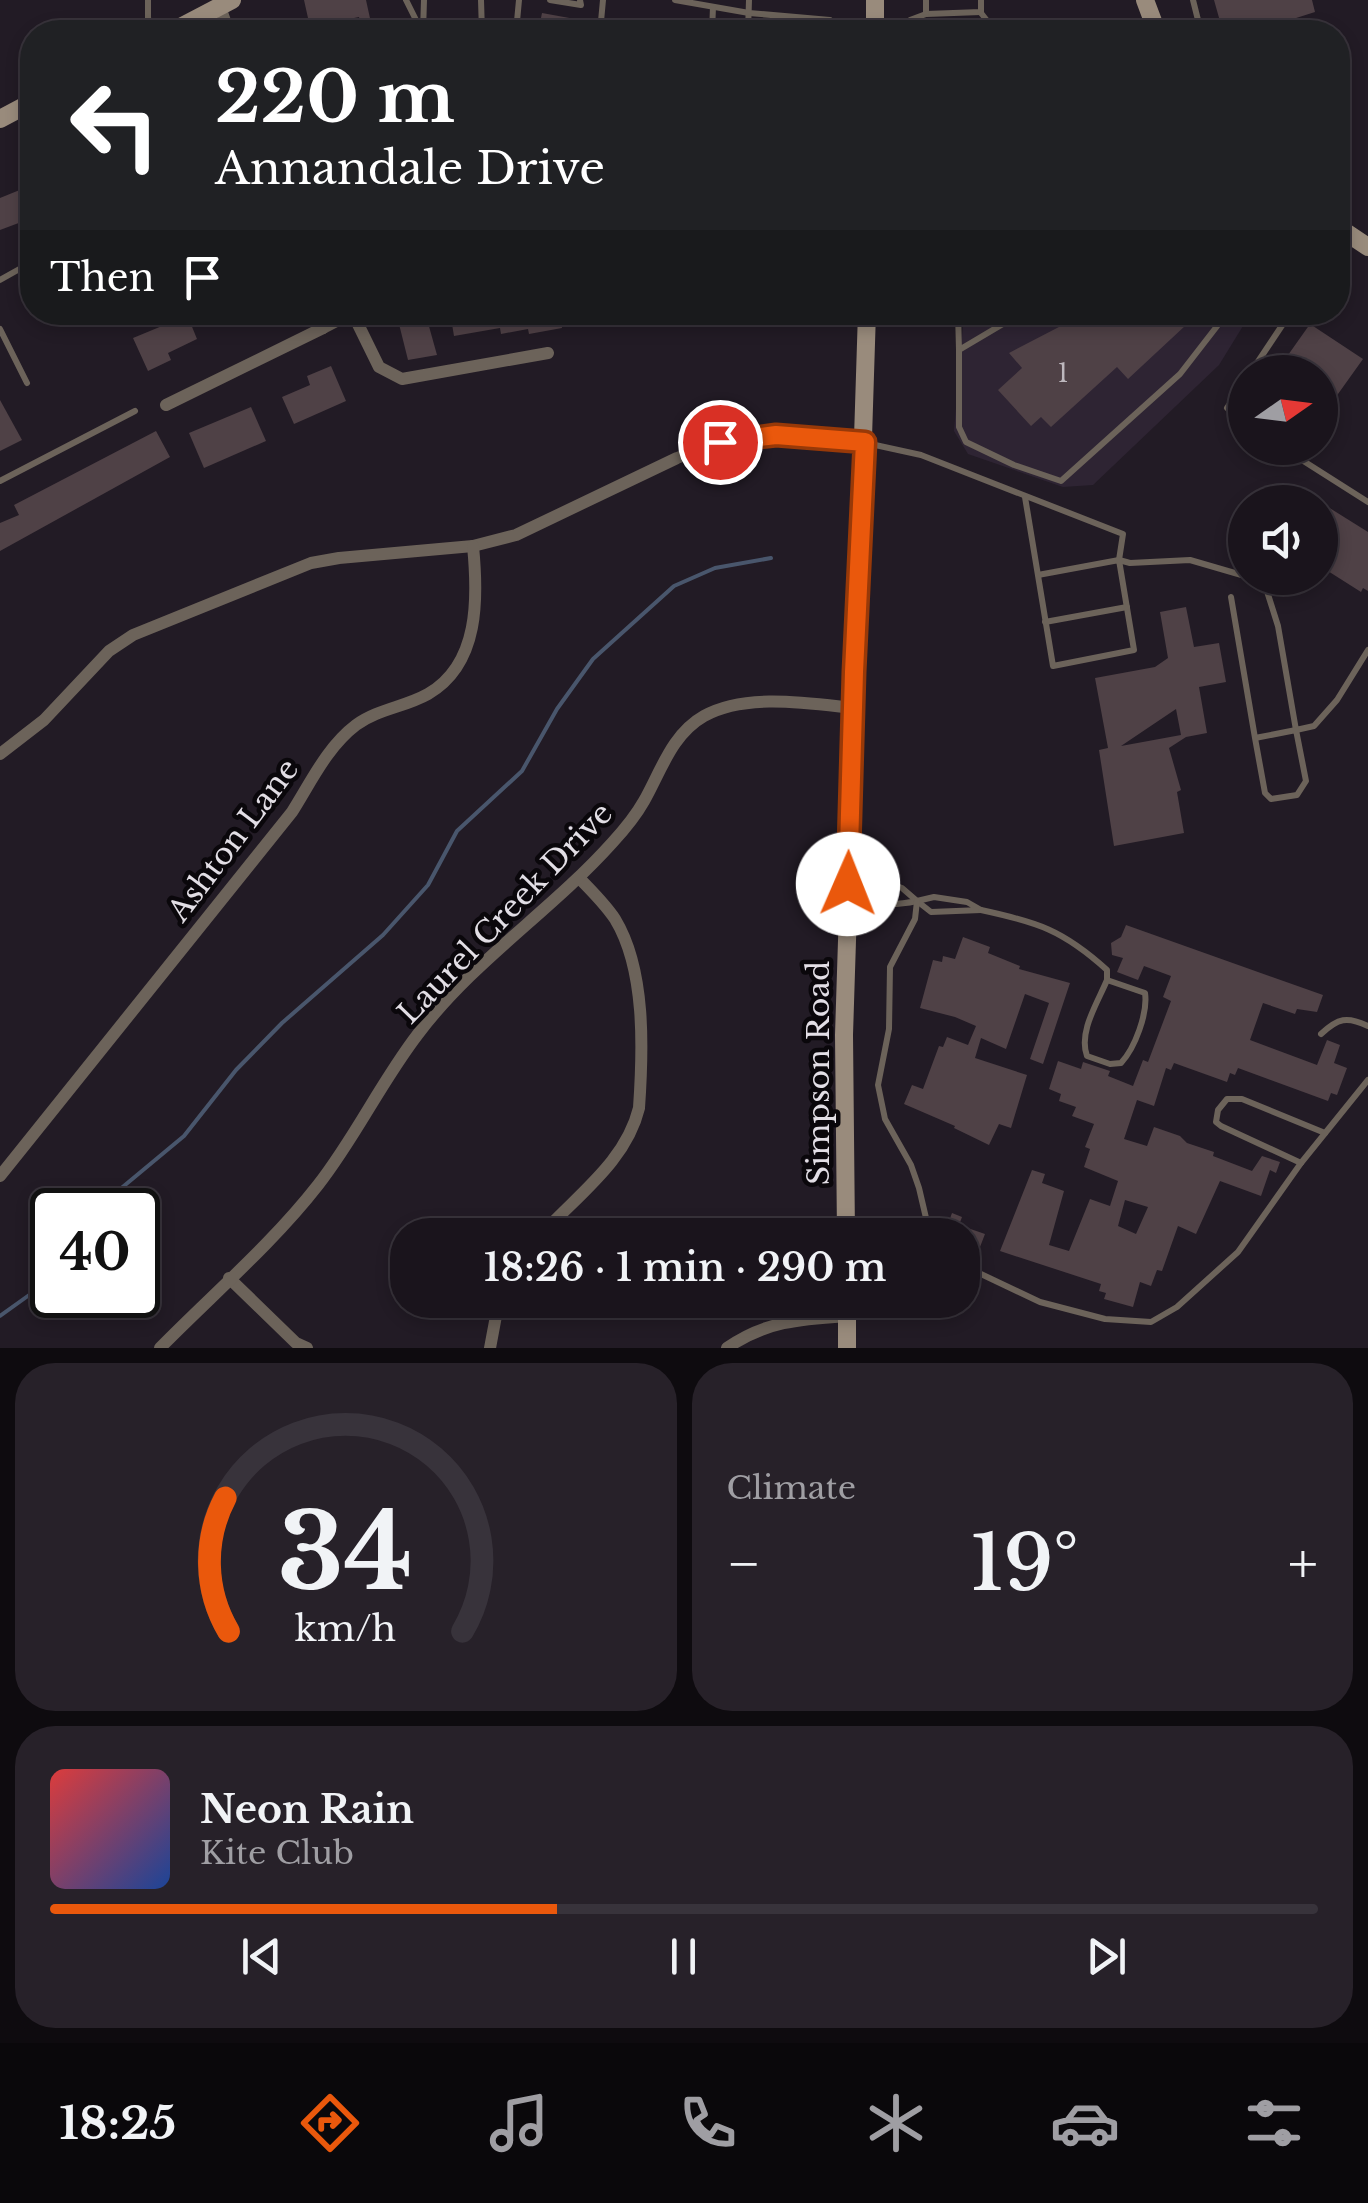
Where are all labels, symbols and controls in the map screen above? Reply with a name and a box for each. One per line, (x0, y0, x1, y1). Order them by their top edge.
text: 220 m (215, 54, 455, 141)
icon: left (50, 60, 180, 190)
text: Annandale Drive (215, 140, 605, 196)
icon: arrive (175, 250, 230, 305)
text: Then (50, 254, 155, 301)
north arrow (1228, 355, 1338, 465)
map controls (1228, 355, 1338, 595)
house number: 1 (1057, 358, 1069, 389)
pin (678, 400, 763, 485)
icon: arrive (693, 415, 748, 470)
button: sound (1228, 485, 1338, 595)
street label: Ashton Lane (159, 751, 306, 929)
street label: Laurel Creek Drive (390, 795, 620, 1031)
position arrow (796, 832, 900, 936)
street label: Simpson Road (800, 961, 837, 1185)
speed limit sign: 40 (30, 1188, 160, 1318)
text: 18:26 · 1 min · 290 m (484, 1244, 886, 1291)
text: Climate (727, 1468, 856, 1508)
text: 34 (278, 1488, 413, 1617)
text: 19° (971, 1517, 1079, 1610)
text: − (727, 1530, 761, 1598)
text: + (1288, 1530, 1318, 1598)
text: km/h (295, 1606, 396, 1651)
text: Neon Rain (200, 1786, 414, 1833)
text: Kite Club (200, 1833, 354, 1873)
icon: previous (234, 1929, 289, 1984)
icon: pause (656, 1929, 711, 1984)
icon: next (1079, 1929, 1134, 1984)
icon: directions (295, 2088, 365, 2158)
icon: music (484, 2088, 554, 2158)
icon: phone (673, 2088, 743, 2158)
icon: climate (861, 2088, 931, 2158)
icon: car (1050, 2088, 1120, 2158)
icon: filters (1239, 2088, 1309, 2158)
text: 18:25 (59, 2095, 176, 2151)

